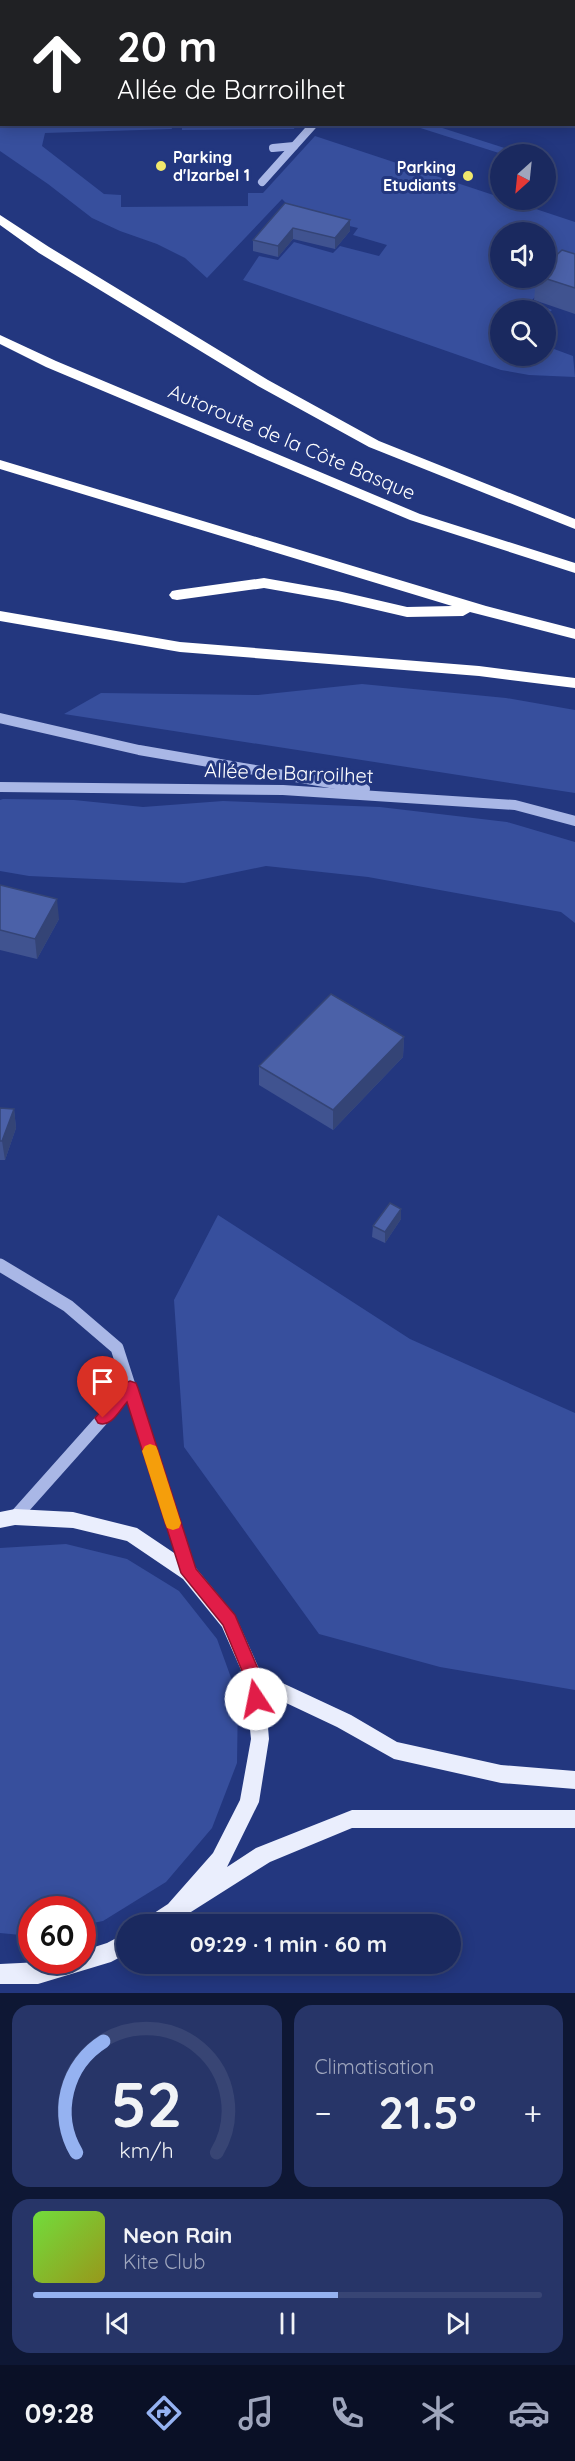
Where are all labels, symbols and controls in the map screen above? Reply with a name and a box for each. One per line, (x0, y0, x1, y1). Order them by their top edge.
text: 20 m (117, 20, 217, 73)
icon: ahead (18, 24, 96, 102)
text: Allée de Barroilhet (117, 72, 346, 106)
north arrow (490, 144, 556, 210)
map controls (490, 144, 556, 366)
place label: Parking d'Izarbel 1 (173, 147, 250, 185)
place label: Parking Etudiants (383, 157, 456, 195)
marker: Parking d'Izarbel 1 (154, 159, 168, 173)
marker: Parking Etudiants (461, 169, 475, 183)
button: sound (490, 222, 556, 288)
button: search (490, 300, 556, 366)
street label: Autoroute de la Côte Basque (165, 378, 420, 505)
street label: Allée de Barroilhet (204, 757, 374, 788)
pin (77, 1356, 128, 1418)
icon: arrive (86, 1365, 119, 1398)
position arrow (224, 1667, 288, 1731)
speed limit sign: 60 (18, 1896, 96, 1974)
text: 09:29 · 1 min · 60 m (190, 1930, 387, 1958)
text: Climatisation (315, 2054, 434, 2079)
text: 52 (111, 2065, 182, 2143)
text: 21.5° (379, 2084, 476, 2140)
text: − (315, 2092, 332, 2133)
text: + (523, 2092, 542, 2133)
text: km/h (120, 2137, 174, 2163)
text: Neon Rain (123, 2221, 232, 2249)
text: Kite Club (123, 2249, 205, 2274)
icon: previous (101, 2307, 134, 2340)
icon: pause (271, 2307, 304, 2340)
icon: next (441, 2307, 474, 2340)
icon: directions (143, 2392, 185, 2434)
icon: music (235, 2392, 277, 2434)
icon: phone (326, 2392, 368, 2434)
icon: climate (417, 2392, 459, 2434)
icon: car (508, 2392, 550, 2434)
text: 09:28 (25, 2396, 94, 2430)

